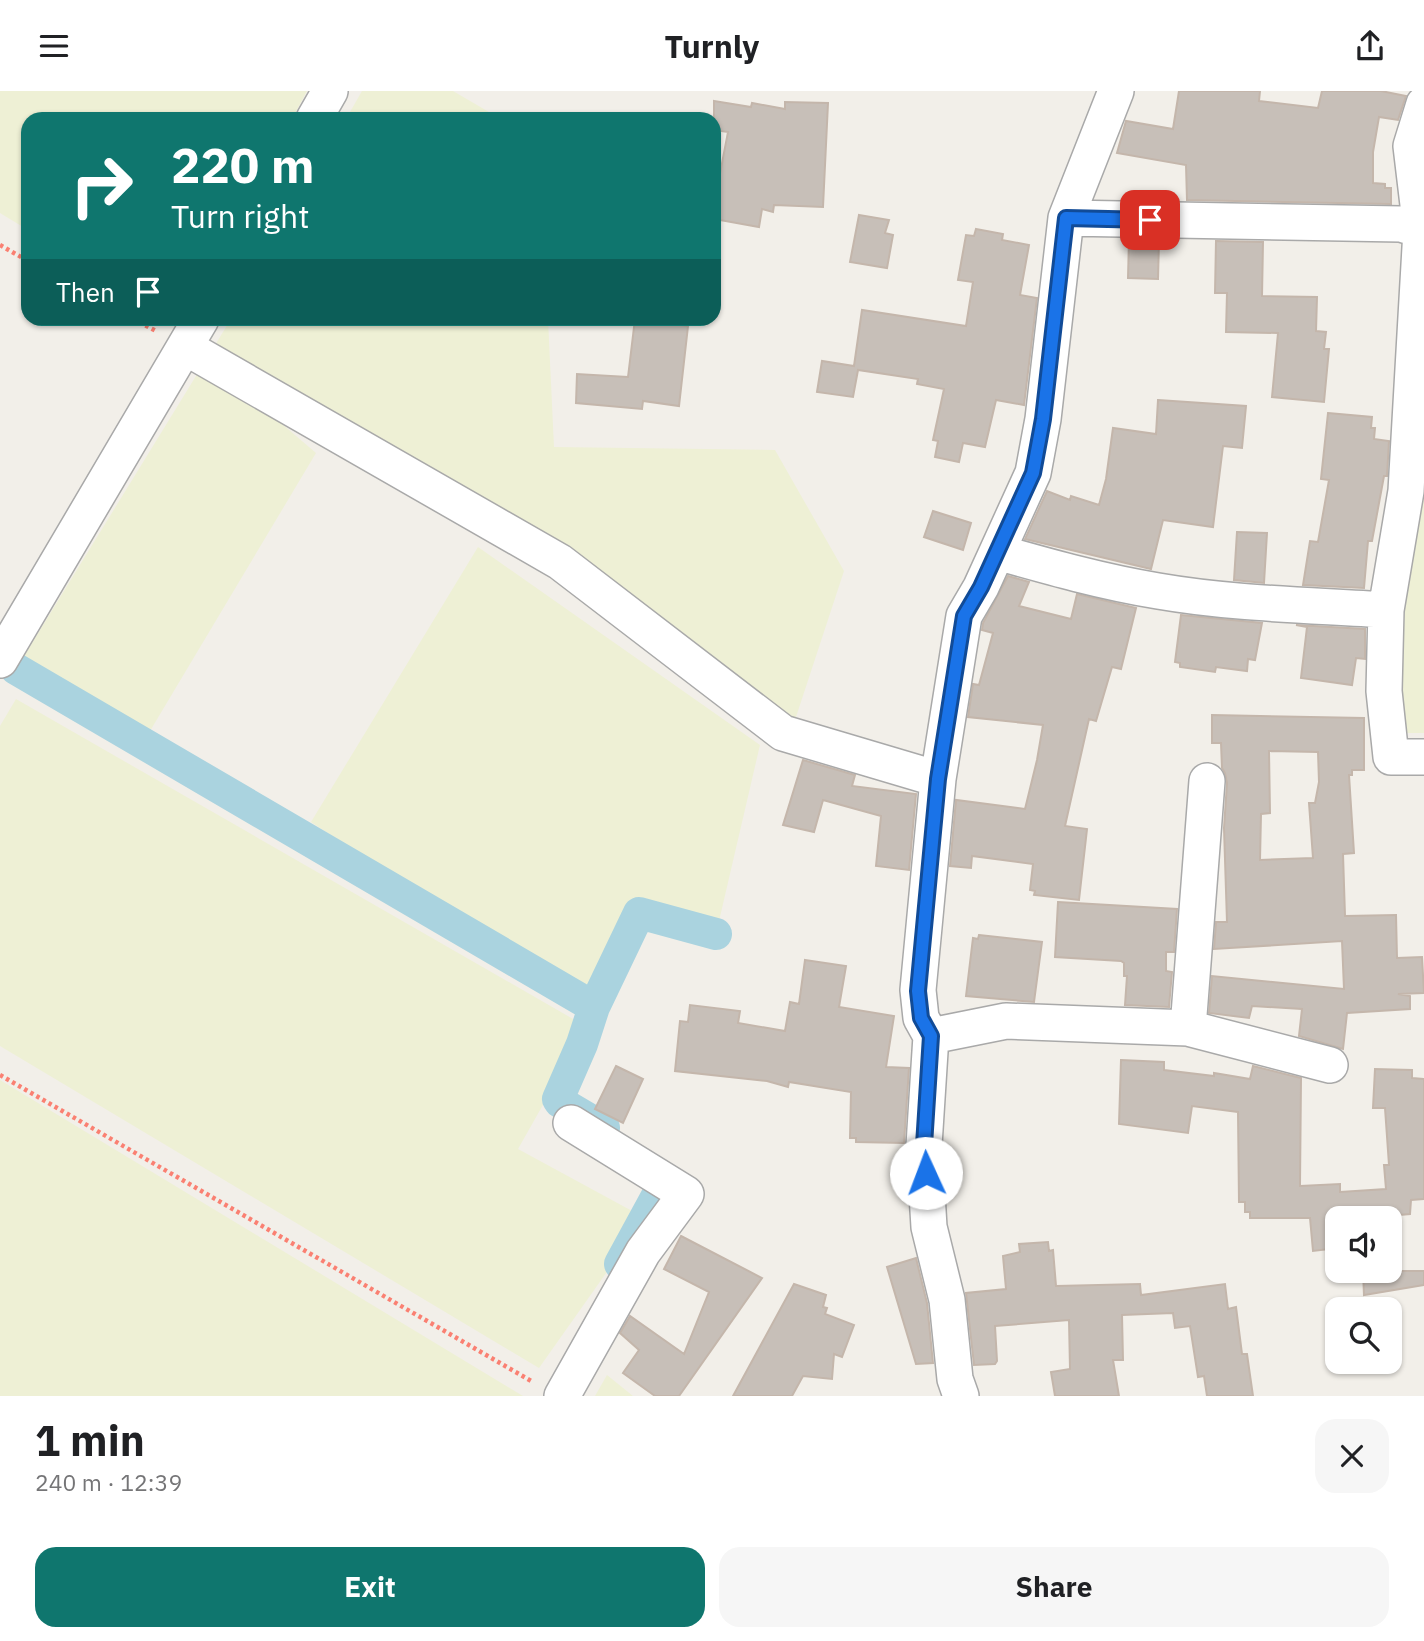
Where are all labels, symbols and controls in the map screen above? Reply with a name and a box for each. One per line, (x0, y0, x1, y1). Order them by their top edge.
text: Turnly (665, 25, 759, 67)
icon: menu (35, 27, 73, 65)
icon: share (1351, 27, 1389, 65)
text: 220 m (171, 133, 315, 196)
icon: right (56, 140, 147, 231)
pin (1120, 190, 1180, 250)
text: Turn right (171, 195, 309, 237)
icon: arrive (1131, 201, 1169, 239)
icon: arrive (129, 273, 167, 311)
text: Then (56, 275, 115, 309)
position arrow (889, 1136, 963, 1210)
map controls (1325, 1206, 1402, 1374)
button: sound (1325, 1206, 1402, 1283)
button: search (1325, 1297, 1402, 1374)
text: 1 min (35, 1413, 145, 1468)
button: close (1315, 1419, 1389, 1493)
text: 240 m · 12:39 (35, 1467, 182, 1497)
button: Exit (35, 1547, 705, 1627)
button: Share (719, 1547, 1389, 1627)

